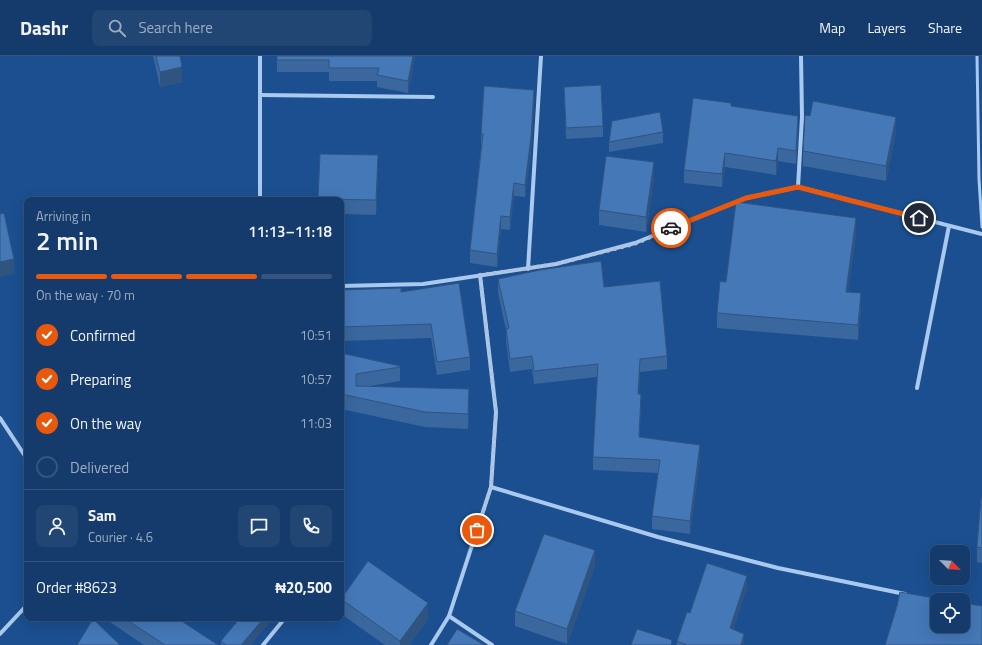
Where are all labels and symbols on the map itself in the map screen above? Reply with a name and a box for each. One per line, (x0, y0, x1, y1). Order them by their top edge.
pin (902, 201, 936, 235)
courier (651, 208, 691, 248)
pin (460, 513, 494, 547)
north arrow (930, 545, 970, 585)

